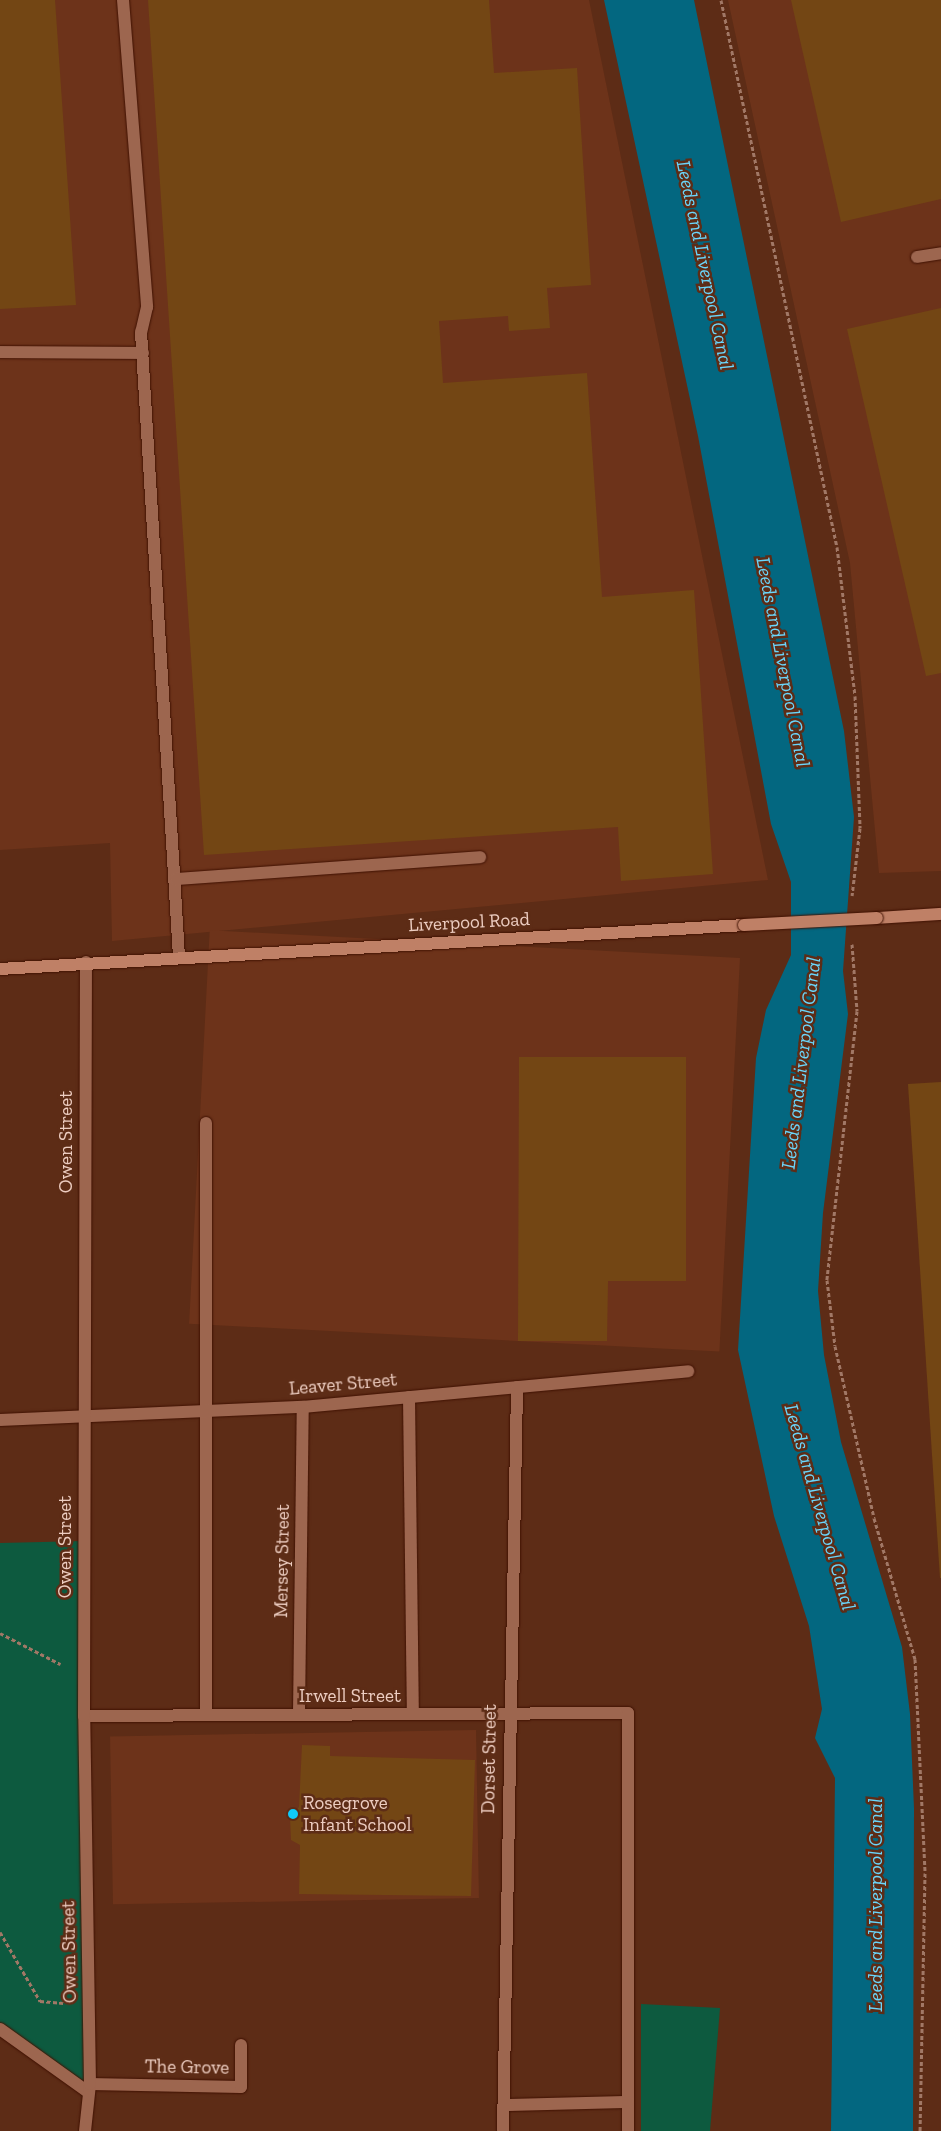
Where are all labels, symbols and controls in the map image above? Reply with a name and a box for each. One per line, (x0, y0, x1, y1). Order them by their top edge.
water label: Leeds and Liverpool Canal (671, 158, 739, 372)
water label: Leeds and Liverpool Canal (751, 555, 815, 769)
street label: Liverpool Road (408, 907, 530, 937)
water label: Leeds and Liverpool Canal (776, 956, 826, 1170)
street label: Owen Street (55, 1091, 77, 1193)
street label: Leaver Street (288, 1368, 398, 1400)
water label: Leeds and Liverpool Canal (779, 1401, 861, 1613)
street label: Owen Street (54, 1496, 76, 1598)
street label: Mersey Street (270, 1504, 294, 1618)
street label: Irwell Street (299, 1685, 401, 1707)
street label: Dorset Street (477, 1704, 501, 1814)
place label: Rosegrove Infant School (303, 1792, 412, 1836)
water label: Leeds and Liverpool Canal (863, 1798, 887, 2012)
marker: Rosegrove Infant School (287, 1808, 299, 1820)
street label: Owen Street (57, 1901, 81, 2003)
street label: The Grove (145, 2055, 229, 2079)

